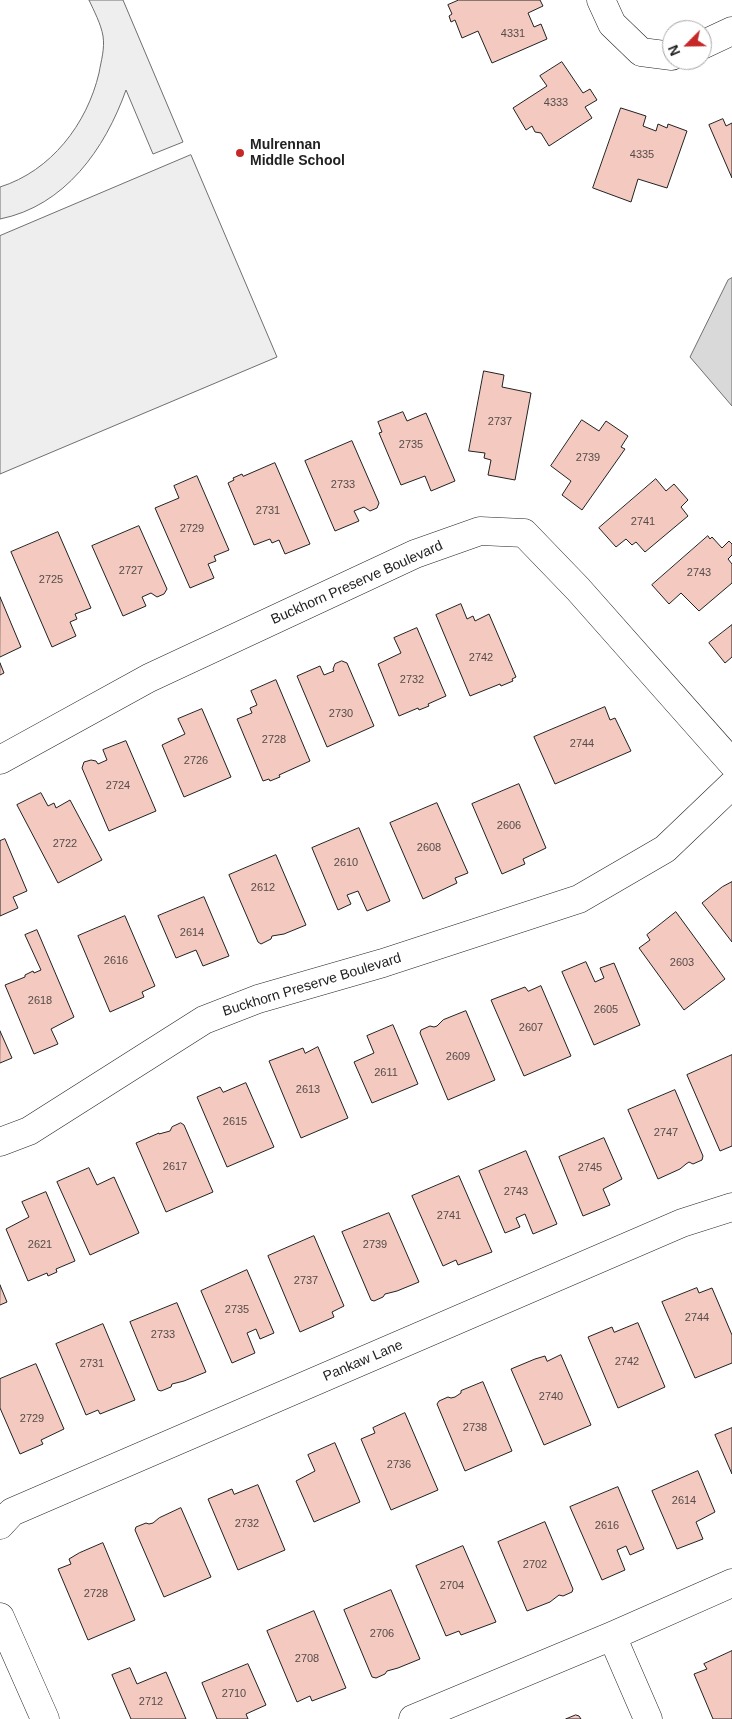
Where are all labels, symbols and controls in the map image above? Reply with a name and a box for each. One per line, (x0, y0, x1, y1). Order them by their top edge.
north arrow (662, 20, 712, 70)
house number: 4331 (501, 27, 525, 41)
text: N (665, 43, 683, 58)
house number: 4333 (544, 96, 568, 110)
place label: Mulrennan Middle School (250, 137, 345, 170)
marker: Mulrennan Middle School (234, 147, 246, 159)
house number: 4335 (630, 148, 654, 162)
house number: 2737 (488, 415, 512, 429)
house number: 2735 (399, 438, 423, 452)
house number: 2739 (576, 451, 600, 465)
house number: 2733 (331, 478, 355, 492)
house number: 2731 (256, 504, 280, 518)
house number: 2741 (631, 515, 655, 529)
house number: 2729 (180, 522, 204, 536)
street label: Buckhorn Preserve Boulevard (269, 538, 445, 628)
house number: 2727 (119, 564, 143, 578)
house number: 2743 (687, 566, 711, 580)
house number: 2725 (39, 573, 63, 587)
house number: 2742 (469, 651, 493, 665)
house number: 2732 (400, 673, 424, 687)
house number: 2730 (329, 707, 353, 721)
house number: 2728 (262, 733, 286, 747)
house number: 2744 (570, 737, 594, 751)
house number: 2726 (184, 754, 208, 768)
house number: 2724 (106, 779, 130, 793)
house number: 2606 (497, 819, 521, 833)
house number: 2722 (53, 837, 77, 851)
house number: 2608 (417, 841, 441, 855)
house number: 2610 (334, 856, 358, 870)
house number: 2612 (251, 881, 275, 895)
house number: 2614 (180, 926, 204, 940)
street label: Buckhorn Preserve Boulevard (221, 950, 403, 1020)
house number: 2616 (104, 954, 128, 968)
house number: 2603 (670, 956, 694, 970)
house number: 2618 (28, 994, 52, 1008)
house number: 2605 (594, 1003, 618, 1017)
house number: 2607 (519, 1021, 543, 1035)
house number: 2609 (446, 1050, 470, 1064)
house number: 2611 (374, 1066, 398, 1080)
house number: 2613 (296, 1083, 320, 1097)
house number: 2615 (223, 1115, 247, 1129)
house number: 2747 (654, 1126, 678, 1140)
house number: 2617 (163, 1160, 187, 1174)
house number: 2745 (578, 1161, 602, 1175)
house number: 2743 (504, 1185, 528, 1199)
house number: 2741 (437, 1209, 461, 1223)
house number: 2621 (28, 1238, 52, 1252)
house number: 2739 (363, 1238, 387, 1252)
house number: 2737 (294, 1274, 318, 1288)
house number: 2735 (225, 1303, 249, 1317)
house number: 2744 (685, 1311, 709, 1325)
house number: 2733 (151, 1328, 175, 1342)
street label: Pankaw Lane (321, 1337, 405, 1385)
house number: 2742 (615, 1355, 639, 1369)
house number: 2731 (80, 1357, 104, 1371)
house number: 2740 (539, 1390, 563, 1404)
house number: 2729 (20, 1412, 44, 1426)
house number: 2738 (463, 1421, 487, 1435)
house number: 2736 (387, 1458, 411, 1472)
house number: 2614 (672, 1494, 696, 1508)
house number: 2732 (235, 1517, 259, 1531)
house number: 2616 (595, 1519, 619, 1533)
house number: 2702 (523, 1558, 547, 1572)
house number: 2704 (440, 1579, 464, 1593)
house number: 2728 (84, 1587, 108, 1601)
house number: 2706 (370, 1627, 394, 1641)
house number: 2708 (295, 1652, 319, 1666)
house number: 2710 (222, 1687, 246, 1701)
house number: 2712 (139, 1695, 163, 1709)

